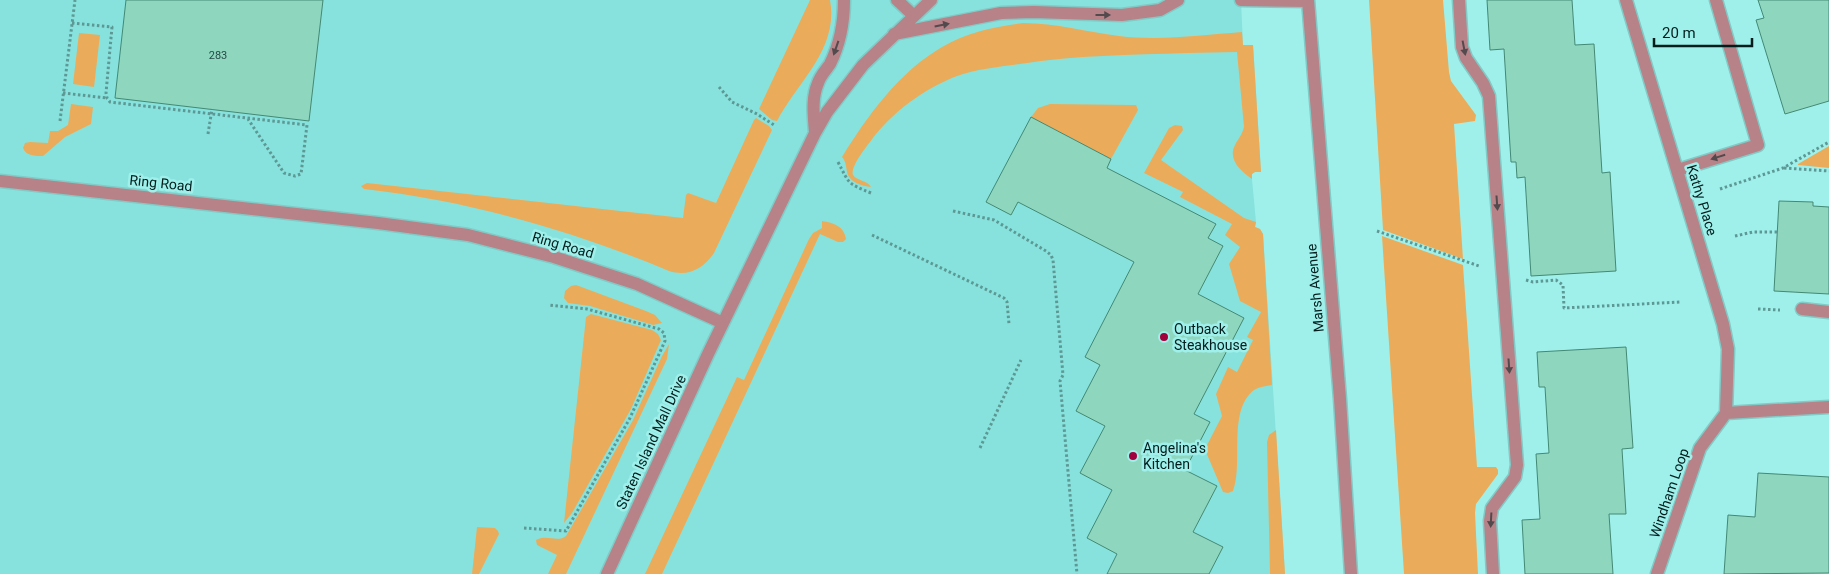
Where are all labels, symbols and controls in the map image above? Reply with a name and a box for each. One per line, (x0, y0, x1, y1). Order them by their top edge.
one-way arrow (1095, 11, 1111, 19)
scale bar (1654, 15, 1752, 47)
one-way arrow (934, 20, 950, 28)
text: 20 m (1662, 24, 1696, 42)
one-way arrow (832, 40, 839, 55)
one-way arrow (1460, 41, 1468, 57)
house number: 283 (209, 49, 227, 62)
one-way arrow (1710, 154, 1725, 162)
street label: Kathy Place (1684, 163, 1720, 237)
street label: Ring Road (129, 172, 193, 194)
one-way arrow (1493, 196, 1501, 212)
street label: Ring Road (530, 229, 596, 261)
street label: Marsh Avenue (1303, 243, 1327, 333)
place label: Outback Steakhouse (1174, 321, 1247, 353)
marker: Outback Steakhouse (1158, 331, 1170, 343)
one-way arrow (1506, 358, 1514, 374)
street label: Staten Island Mall Drive (613, 372, 689, 512)
place label: Angelina's Kitchen (1143, 440, 1206, 472)
street label: Windham Loop (1646, 446, 1692, 540)
marker: Angelina's Kitchen (1127, 450, 1139, 462)
one-way arrow (1487, 512, 1495, 528)

